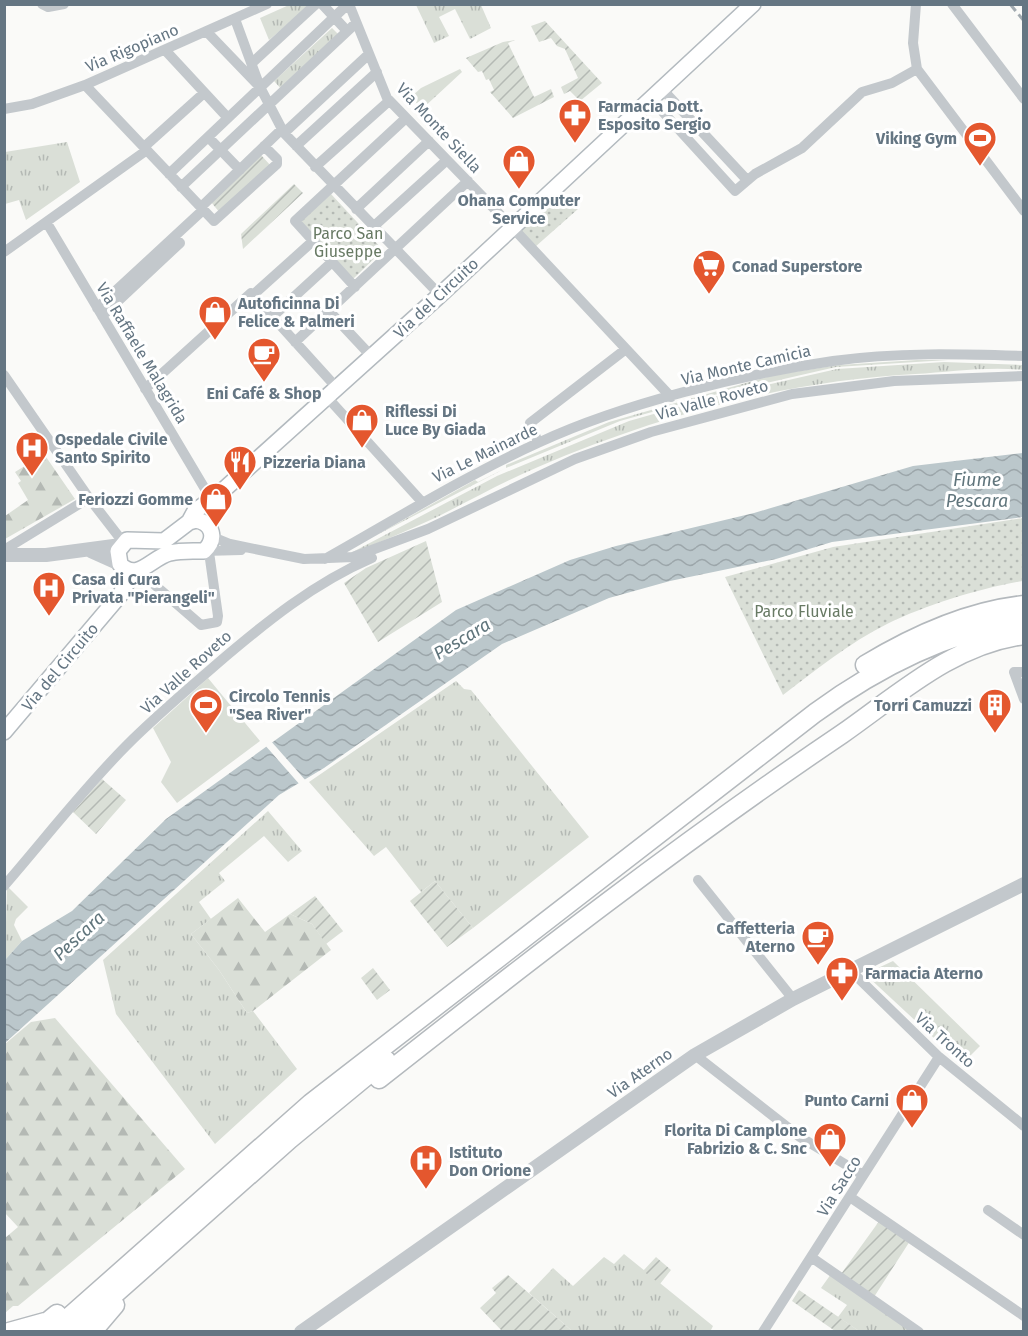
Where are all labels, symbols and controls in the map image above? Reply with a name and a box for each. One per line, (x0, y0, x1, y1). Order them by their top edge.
street label: Via Rigopiano (83, 20, 181, 76)
street label: Via Monte Siella (393, 79, 485, 177)
pharmacy icon: Farmacia Dott. Esposito Sergio (557, 97, 593, 144)
place label: Farmacia Dott. Esposito Sergio (598, 97, 711, 134)
sports icon: Viking Gym (962, 120, 998, 167)
place label: Viking Gym (875, 129, 957, 148)
shop icon: Ohana Computer Service (501, 143, 537, 190)
place label: Ohana Computer Service (458, 191, 581, 228)
park label: Parco San Giuseppe (313, 224, 383, 261)
supermarket icon: Conad Superstore (691, 248, 727, 295)
street label: Via del Circuito (390, 254, 482, 342)
place label: Conad Superstore (732, 257, 862, 276)
street label: Via Raffaele Malagrida (92, 279, 192, 427)
shop icon: Autoficinna Di Felice & Palmeri (197, 294, 233, 341)
place label: Autoficinna Di Felice & Palmeri (237, 294, 355, 331)
cafe icon: Eni Café & Shop (246, 336, 282, 383)
street label: Via Monte Camicia (679, 341, 813, 389)
street label: Via Valle Roveto (654, 376, 770, 424)
place label: Eni Café & Shop (207, 384, 322, 403)
shop icon: Riflessi Di Luce By Giada (344, 402, 380, 449)
place label: Riflessi Di Luce By Giada (385, 402, 486, 439)
street label: Via Le Mainarde (429, 419, 541, 487)
hospital icon: Ospedale Civile Santo Spirito (14, 430, 50, 477)
place label: Ospedale Civile Santo Spirito (55, 430, 168, 467)
restaurant icon: Pizzeria Diana (222, 444, 258, 491)
place label: Pizzeria Diana (263, 453, 366, 472)
water label: Fiume Pescara (946, 469, 1008, 512)
shop icon: Feriozzi Gomme (198, 481, 234, 528)
place label: Feriozzi Gomme (78, 490, 193, 509)
hospital icon: Casa di Cura Privata "Pierangeli" (31, 570, 67, 617)
place label: Casa di Cura Privata "Pierangeli" (72, 570, 215, 607)
park label: Parco Fluviale (754, 602, 854, 621)
water label: Pescara (430, 614, 494, 664)
street label: Via del Circuito (18, 619, 102, 715)
street label: Via Valle Roveto (137, 626, 235, 718)
sports icon: Circolo Tennis "Sea River" (188, 687, 224, 734)
place label: Circolo Tennis "Sea River" (229, 687, 331, 724)
building icon: Torri Camuzzi (977, 687, 1013, 734)
place label: Torri Camuzzi (874, 696, 972, 715)
water label: Pescara (49, 907, 109, 965)
place label: Caffetteria Aterno (717, 919, 795, 956)
cafe icon: Caffetteria Aterno (800, 919, 836, 966)
pharmacy icon: Farmacia Aterno (824, 955, 860, 1002)
place label: Farmacia Aterno (865, 964, 983, 983)
street label: Via Tronto (911, 1008, 979, 1072)
street label: Via Aterno (604, 1044, 676, 1102)
shop icon: Punto Carni (894, 1082, 930, 1129)
place label: Punto Carni (804, 1091, 889, 1110)
place label: Florita Di Camplone Fabrizio & C. Snc (664, 1121, 807, 1158)
shop icon: Florita Di Camplone Fabrizio & C. Snc (812, 1121, 848, 1168)
hospital icon: Istituto Don Orione (408, 1143, 444, 1190)
place label: Istituto Don Orione (449, 1143, 531, 1180)
street label: Via Sacco (813, 1152, 865, 1220)

